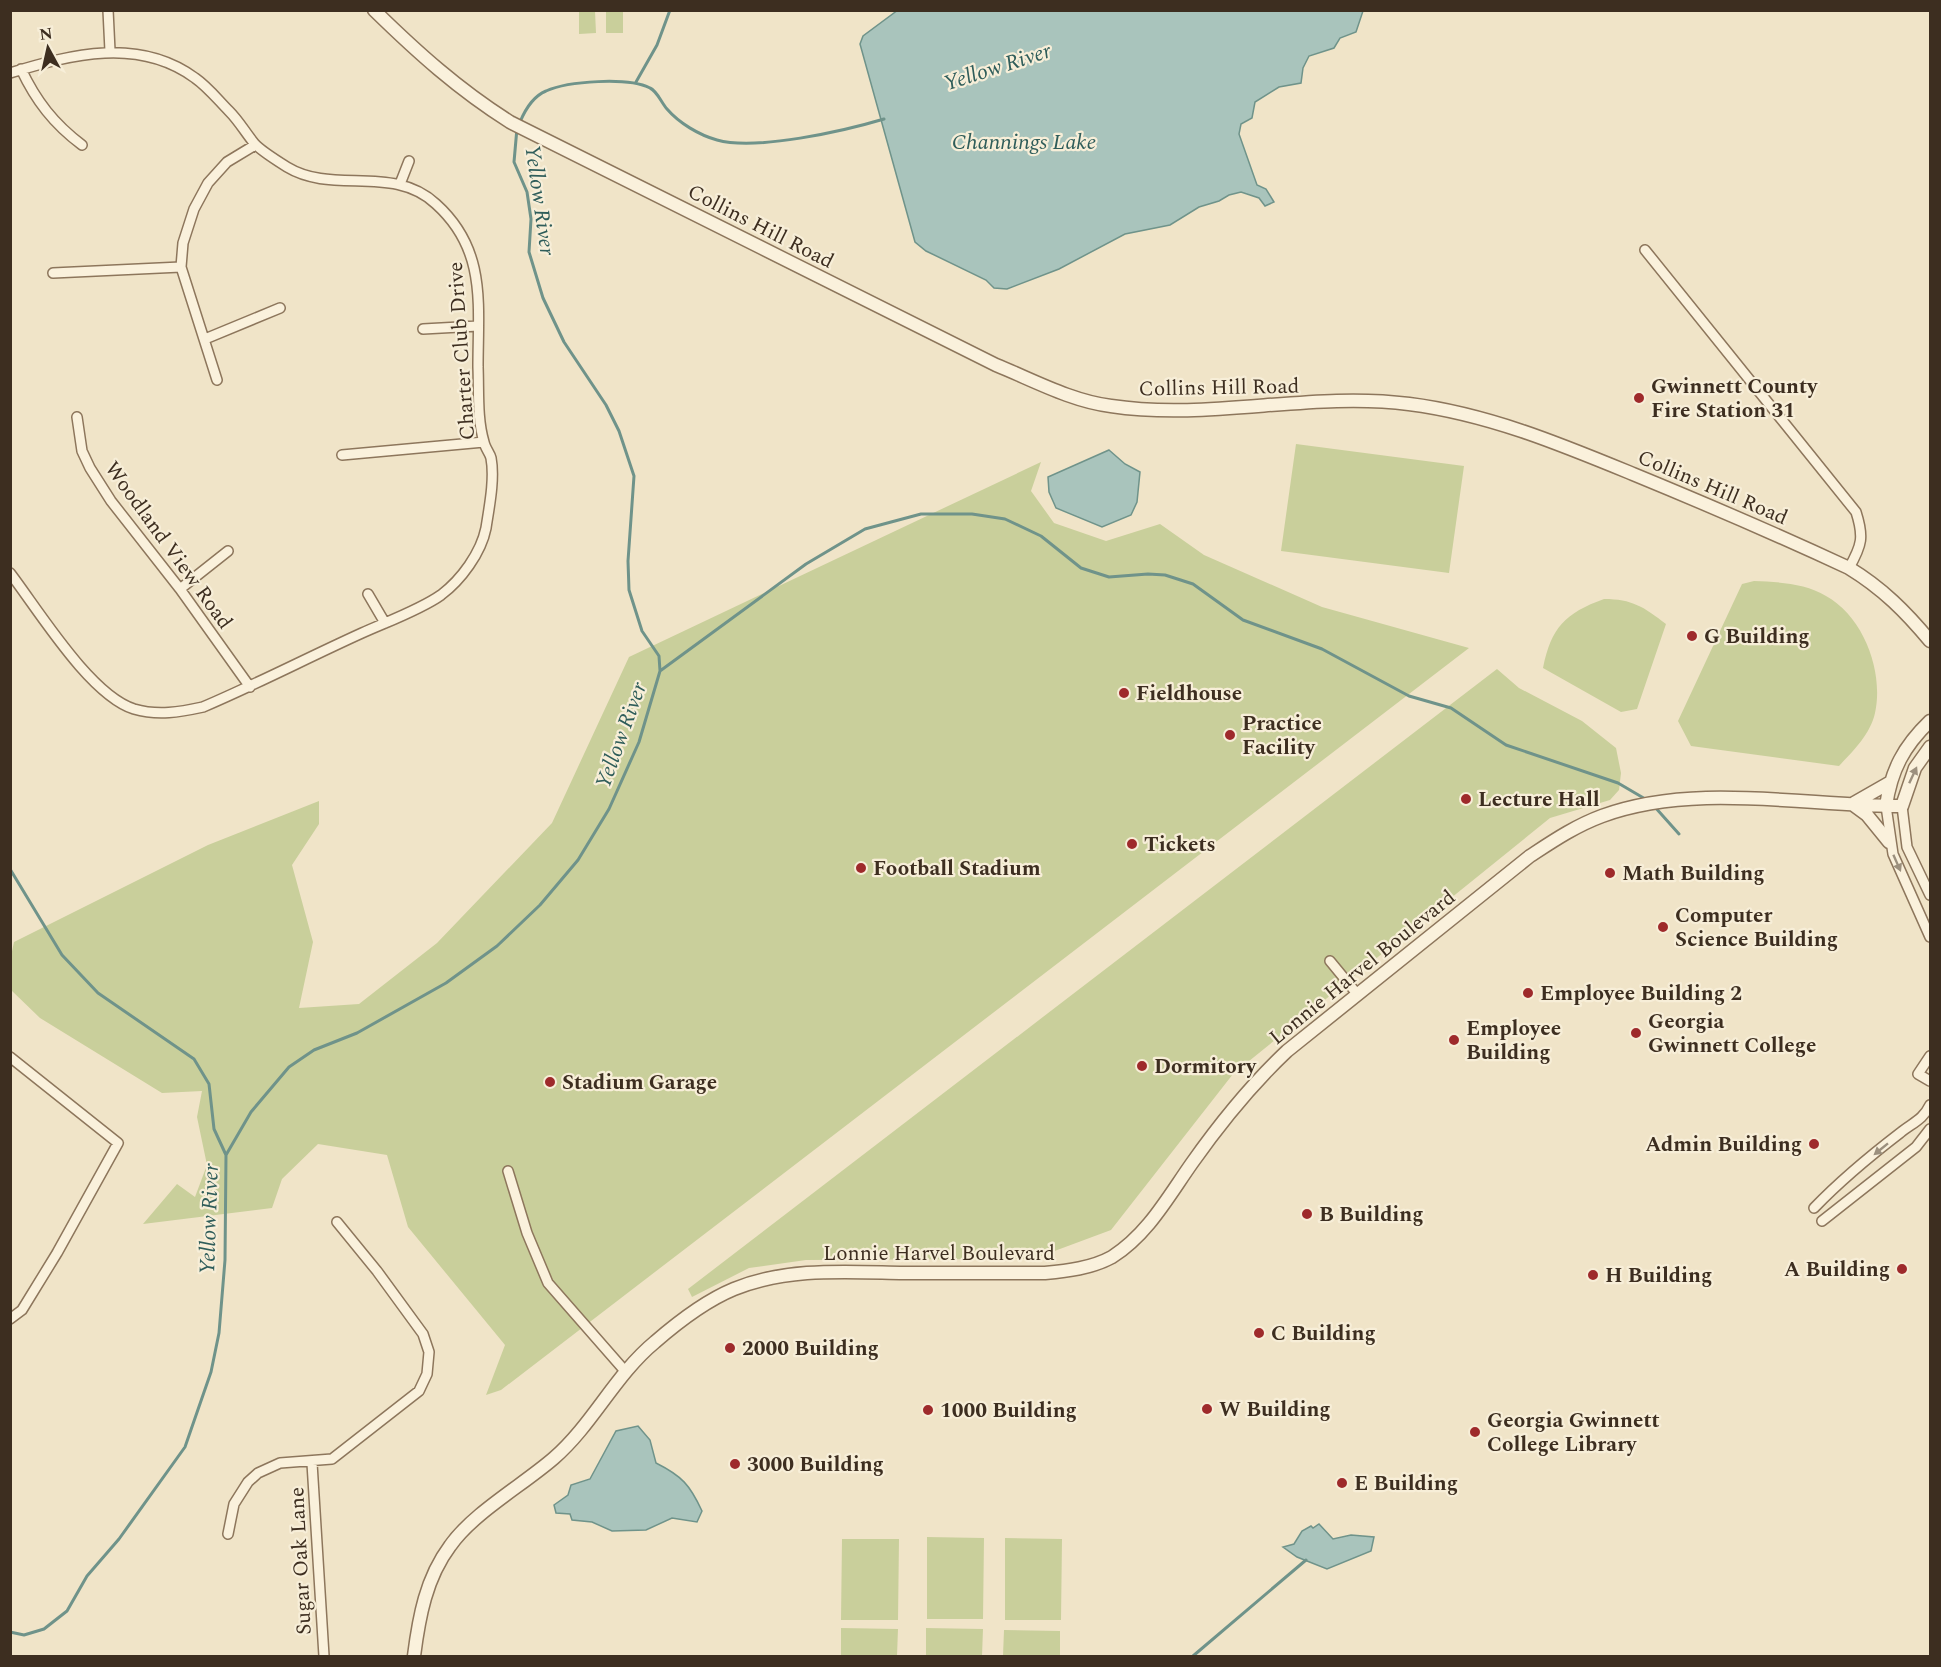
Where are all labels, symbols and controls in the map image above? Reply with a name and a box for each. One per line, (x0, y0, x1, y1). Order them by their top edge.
north arrow (18, 18, 78, 78)
text: N (38, 21, 54, 47)
water label: Yellow River (939, 34, 1056, 100)
water label: Channings Lake (952, 126, 1096, 159)
water label: Yellow River (515, 143, 564, 258)
street label: Collins Hill Road (682, 176, 839, 278)
street label: Charter Club Drive (440, 261, 484, 441)
street label: Collins Hill Road (1138, 371, 1300, 405)
place label: Gwinnett County Fire Station 31 (1651, 371, 1818, 427)
marker: Gwinnett County Fire Station 31 (1632, 391, 1646, 405)
street label: Collins Hill Road (1632, 442, 1793, 534)
street label: Woodland View Road (96, 455, 240, 636)
place label: G Building (1704, 621, 1810, 653)
marker: G Building (1685, 629, 1699, 643)
water label: Yellow River (587, 677, 656, 793)
place label: Fieldhouse (1136, 678, 1242, 710)
marker: Fieldhouse (1117, 686, 1131, 700)
place label: Practice Facility (1242, 708, 1322, 764)
marker: Practice Facility (1223, 728, 1237, 742)
one-way arrow (1908, 766, 1917, 783)
place label: Lecture Hall (1478, 784, 1600, 816)
marker: Lecture Hall (1459, 792, 1473, 806)
place label: Tickets (1144, 829, 1216, 861)
marker: Tickets (1125, 837, 1139, 851)
place label: Football Stadium (873, 853, 1041, 885)
one-way arrow (1892, 855, 1901, 872)
place label: Math Building (1622, 858, 1765, 890)
marker: Football Stadium (854, 861, 868, 875)
marker: Math Building (1603, 866, 1617, 880)
street label: Lonnie Harvel Boulevard (1262, 882, 1463, 1053)
place label: Computer Science Building (1675, 900, 1838, 956)
marker: Computer Science Building (1656, 920, 1670, 934)
place label: Employee Building 2 (1540, 978, 1742, 1010)
marker: Employee Building 2 (1521, 986, 1535, 1000)
place label: Georgia Gwinnett College (1648, 1006, 1816, 1062)
place label: Employee Building (1466, 1013, 1561, 1069)
marker: Georgia Gwinnett College (1629, 1026, 1643, 1040)
marker: Employee Building (1447, 1033, 1461, 1047)
place label: Dormitory (1154, 1051, 1257, 1083)
marker: Dormitory (1135, 1059, 1149, 1073)
place label: Stadium Garage (562, 1067, 717, 1099)
marker: Stadium Garage (543, 1075, 557, 1089)
place label: Admin Building (1645, 1129, 1802, 1161)
marker: Admin Building (1807, 1137, 1821, 1151)
one-way arrow (1873, 1142, 1889, 1155)
water label: Yellow River (191, 1162, 228, 1275)
place label: B Building (1319, 1199, 1424, 1231)
marker: B Building (1300, 1207, 1314, 1221)
street label: Lonnie Harvel Boulevard (823, 1238, 1055, 1270)
place label: A Building (1784, 1254, 1890, 1286)
place label: H Building (1605, 1260, 1712, 1292)
marker: A Building (1895, 1262, 1909, 1276)
marker: H Building (1586, 1268, 1600, 1282)
place label: C Building (1271, 1318, 1376, 1350)
marker: C Building (1252, 1326, 1266, 1340)
place label: 2000 Building (742, 1333, 879, 1365)
marker: 2000 Building (723, 1341, 737, 1355)
place label: W Building (1219, 1394, 1331, 1426)
place label: 1000 Building (940, 1395, 1077, 1427)
marker: W Building (1200, 1402, 1214, 1416)
marker: 1000 Building (921, 1403, 935, 1417)
place label: Georgia Gwinnett College Library (1487, 1405, 1660, 1461)
marker: Georgia Gwinnett College Library (1468, 1425, 1482, 1439)
place label: 3000 Building (747, 1449, 884, 1481)
marker: 3000 Building (728, 1457, 742, 1471)
place label: E Building (1354, 1468, 1458, 1500)
marker: E Building (1335, 1476, 1349, 1490)
street label: Sugar Oak Lane (281, 1486, 321, 1636)

